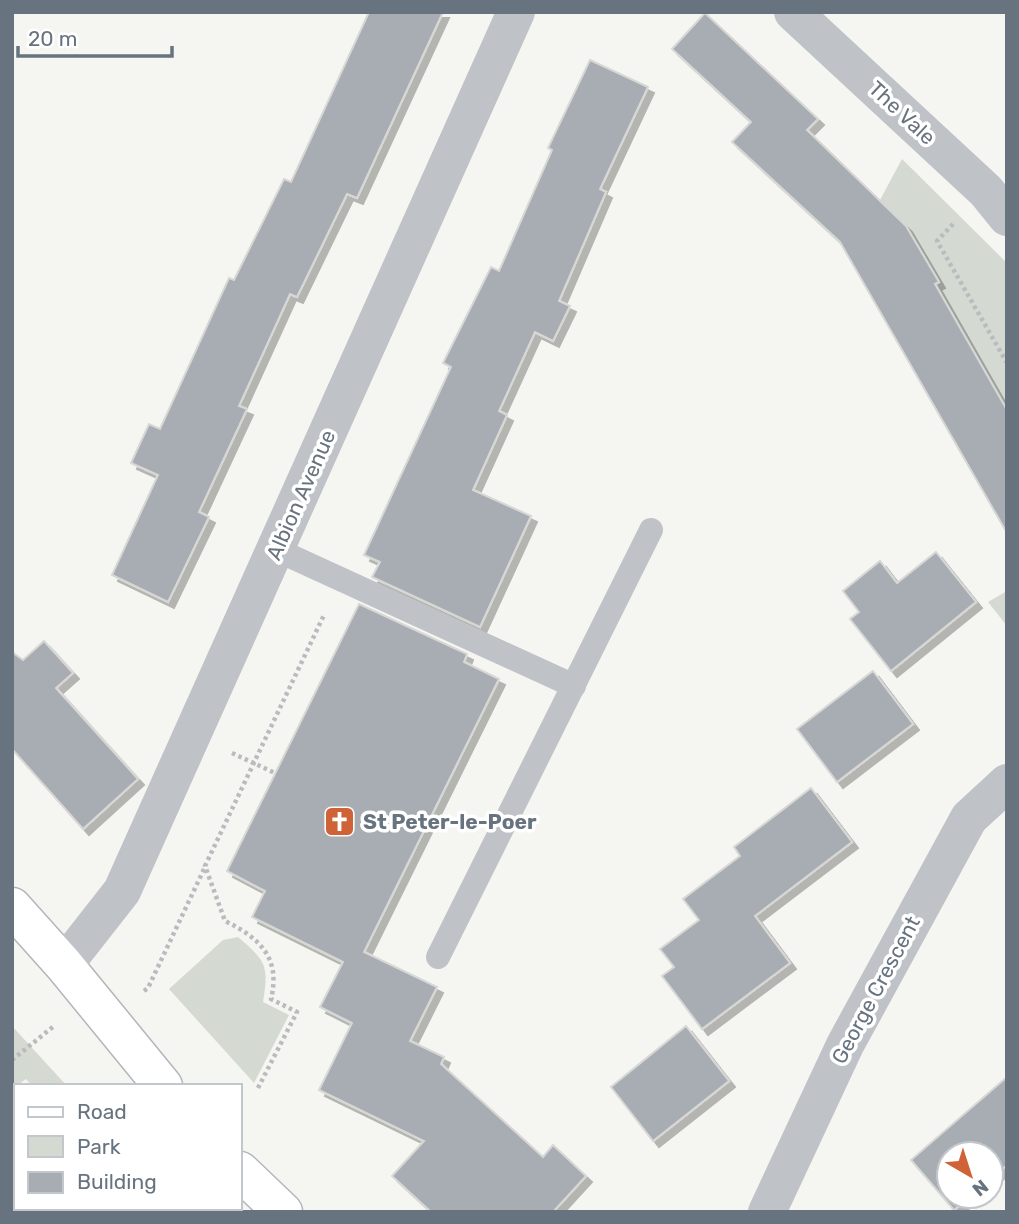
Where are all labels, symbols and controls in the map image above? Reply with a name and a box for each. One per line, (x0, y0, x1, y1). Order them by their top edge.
scale bar (18, 14, 172, 58)
text: 20 m (28, 26, 77, 51)
street label: The Vale (864, 76, 941, 150)
street label: Albion Avenue (261, 426, 340, 564)
church icon: St Peter-le-Poer (323, 805, 357, 839)
place label: St Peter-le-Poer (363, 809, 537, 834)
street label: George Crescent (826, 912, 925, 1068)
legend (14, 1084, 242, 1210)
text: Road (77, 1099, 127, 1124)
text: Park (77, 1134, 121, 1159)
north arrow (935, 1140, 1005, 1210)
text: Building (77, 1169, 157, 1194)
text: N (968, 1175, 993, 1201)

